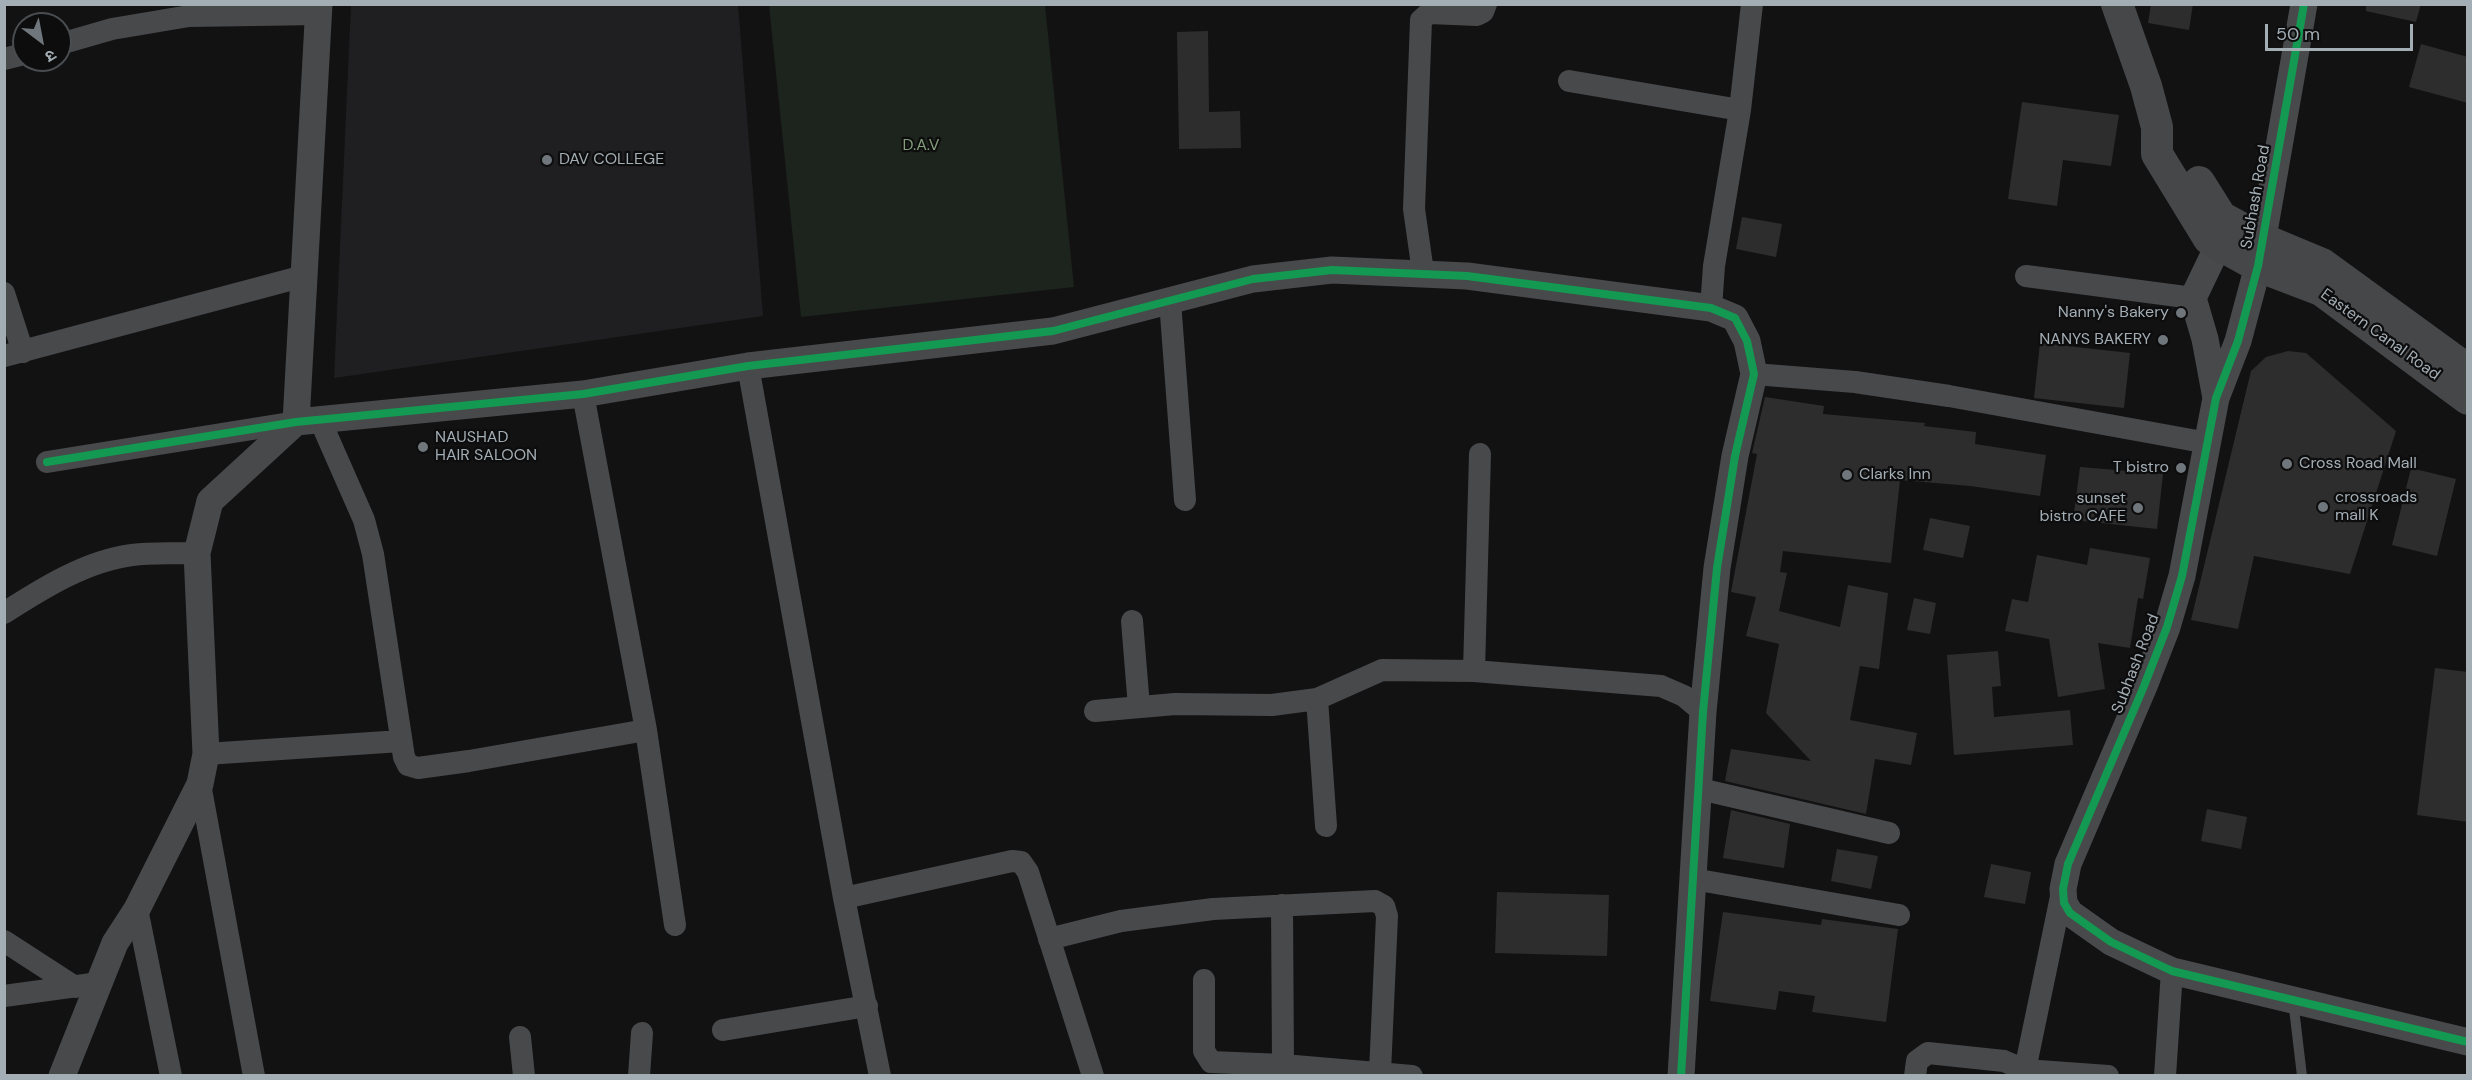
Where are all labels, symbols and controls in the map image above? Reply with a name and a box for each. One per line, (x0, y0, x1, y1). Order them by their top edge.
north arrow (12, 12, 72, 72)
scale bar (2268, 12, 2416, 50)
text: 50 m (2276, 22, 2320, 46)
text: उ (41, 45, 60, 67)
park label: D.A.V (903, 136, 939, 156)
street label: Subhash Road (2237, 144, 2275, 250)
place label: DAV COLLEGE (559, 150, 664, 170)
marker: DAV COLLEGE (540, 153, 554, 167)
street label: Eastern Canal Road (2316, 285, 2444, 385)
place label: Nanny's Bakery (2058, 303, 2169, 323)
marker: Nanny's Bakery (2174, 306, 2188, 320)
place label: NANYS BAKERY (2039, 330, 2151, 350)
marker: NANYS BAKERY (2156, 333, 2170, 347)
place label: NAUSHAD HAIR SALOON (435, 428, 537, 466)
marker: NAUSHAD HAIR SALOON (416, 440, 430, 454)
place label: Cross Road Mall (2299, 454, 2417, 474)
marker: Cross Road Mall (2280, 457, 2294, 471)
place label: T bistro (2113, 458, 2169, 478)
marker: T bistro (2174, 461, 2188, 475)
place label: Clarks Inn (1859, 465, 1931, 485)
marker: Clarks Inn (1840, 468, 1854, 482)
place label: crossroads mall K (2335, 488, 2417, 526)
place label: sunset bistro CAFE (2039, 489, 2126, 527)
marker: crossroads mall K (2316, 500, 2330, 514)
marker: sunset bistro CAFE (2131, 501, 2145, 515)
street label: Subhash Road (2108, 611, 2164, 717)

